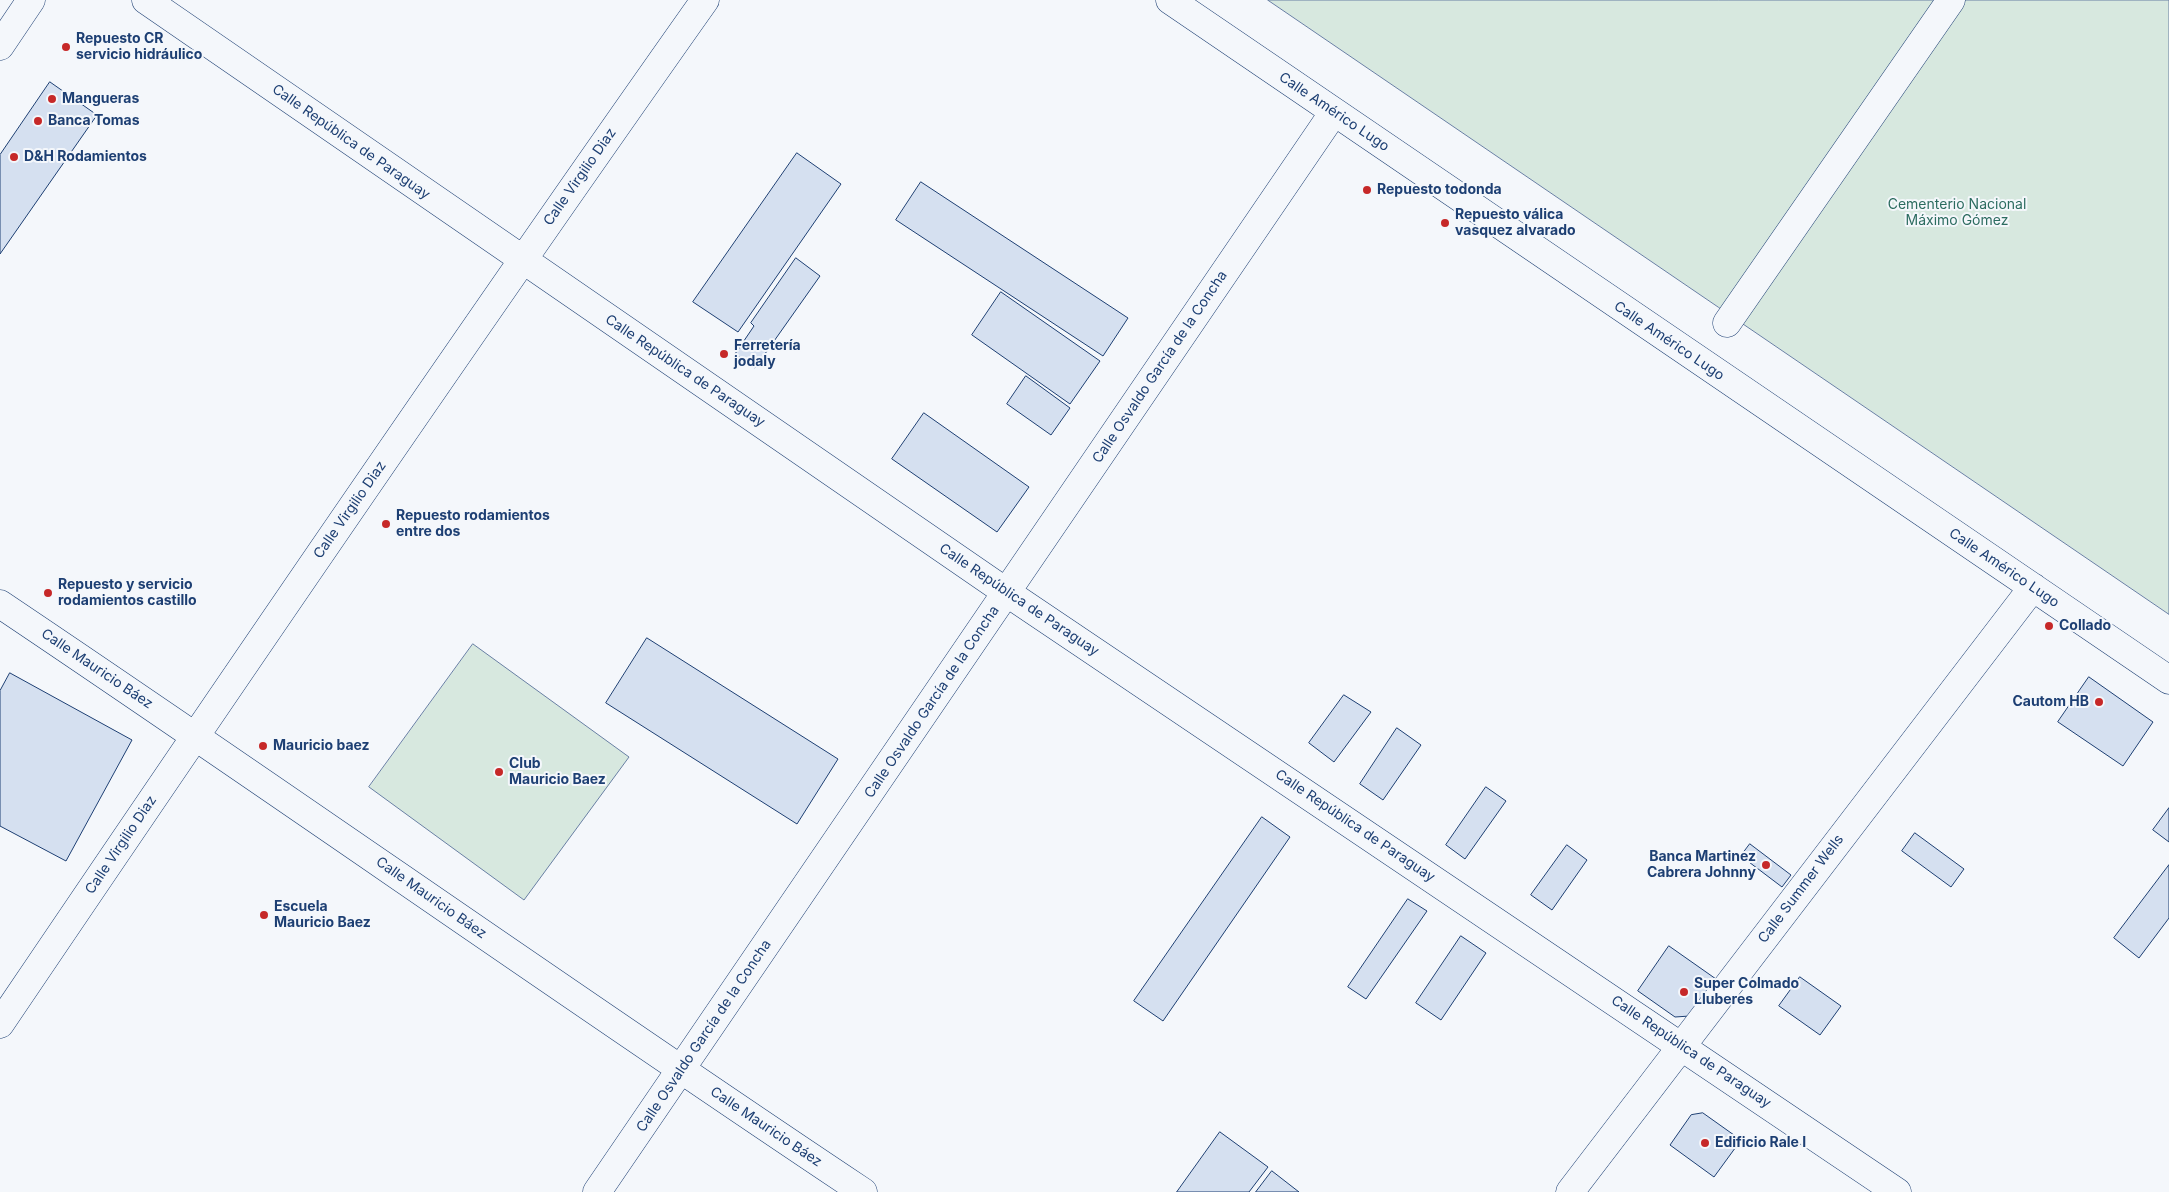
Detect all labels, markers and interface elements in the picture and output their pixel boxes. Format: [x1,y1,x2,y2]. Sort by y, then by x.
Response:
place label: Repuesto CR servicio hidráulico [76,31,202,64]
marker: Repuesto CR servicio hidráulico [60,41,72,53]
street label: Calle Américo Lugo [1276,69,1392,155]
street label: Calle República de Paraguay [269,81,433,203]
place label: Mangueras [62,91,139,107]
marker: Mangueras [46,93,58,105]
place label: Banca Tomas [48,113,140,129]
marker: Banca Tomas [32,115,44,127]
street label: Calle Virgilio Diaz [540,125,620,229]
place label: D&H Rodamientos [24,149,147,165]
marker: D&H Rodamientos [8,151,20,163]
place label: Repuesto todonda [1377,182,1502,198]
marker: Repuesto todonda [1361,184,1373,196]
park label: Cementerio Nacional Máximo Gómez [1888,197,2026,230]
place label: Repuesto válica vasquez alvarado [1455,207,1576,240]
marker: Repuesto válica vasquez alvarado [1439,217,1451,229]
street label: Calle Osvaldo García de la Concha [1089,268,1231,466]
street label: Calle Américo Lugo [1611,298,1727,384]
street label: Calle República de Paraguay [602,311,768,431]
place label: Ferretería jodaly [734,338,801,371]
marker: Ferretería jodaly [718,348,730,360]
street label: Calle Virgilio Diaz [310,458,390,562]
place label: Repuesto rodamientos entre dos [396,508,550,540]
marker: Repuesto rodamientos entre dos [380,518,392,530]
street label: Calle Américo Lugo [1946,525,2062,611]
street label: Calle República de Paraguay [936,540,1102,660]
place label: Repuesto y servicio rodamientos castillo [58,577,197,610]
marker: Repuesto y servicio rodamientos castillo [42,587,54,599]
street label: Calle Osvaldo García de la Concha [861,603,1003,801]
place label: Collado [2059,618,2111,634]
marker: Collado [2043,620,2055,632]
street label: Calle Mauricio Báez [38,625,156,713]
place label: Cautom HB [2012,694,2089,710]
marker: Cautom HB [2093,696,2105,708]
place label: Mauricio baez [273,738,370,754]
marker: Mauricio baez [257,740,269,752]
place label: Club Mauricio Baez [509,756,606,789]
marker: Club Mauricio Baez [493,766,505,778]
street label: Calle República de Paraguay [1272,766,1438,886]
street label: Calle Virgilio Diaz [82,793,160,897]
street label: Calle Summer Wells [1755,831,1847,947]
place label: Banca Martinez Cabrera Johnny [1647,849,1756,882]
street label: Calle Mauricio Báez [373,854,489,942]
marker: Banca Martinez Cabrera Johnny [1760,859,1772,871]
place label: Escuela Mauricio Baez [274,899,371,932]
marker: Escuela Mauricio Baez [258,909,270,921]
street label: Calle Osvaldo García de la Concha [633,937,775,1135]
place label: Super Colmado Lluberes [1694,976,1799,1009]
marker: Super Colmado Lluberes [1678,986,1690,998]
street label: Calle República de Paraguay [1608,992,1774,1112]
street label: Calle Mauricio Báez [707,1083,825,1171]
place label: Edificio Rale I [1715,1135,1806,1151]
marker: Edificio Rale I [1699,1137,1711,1149]

